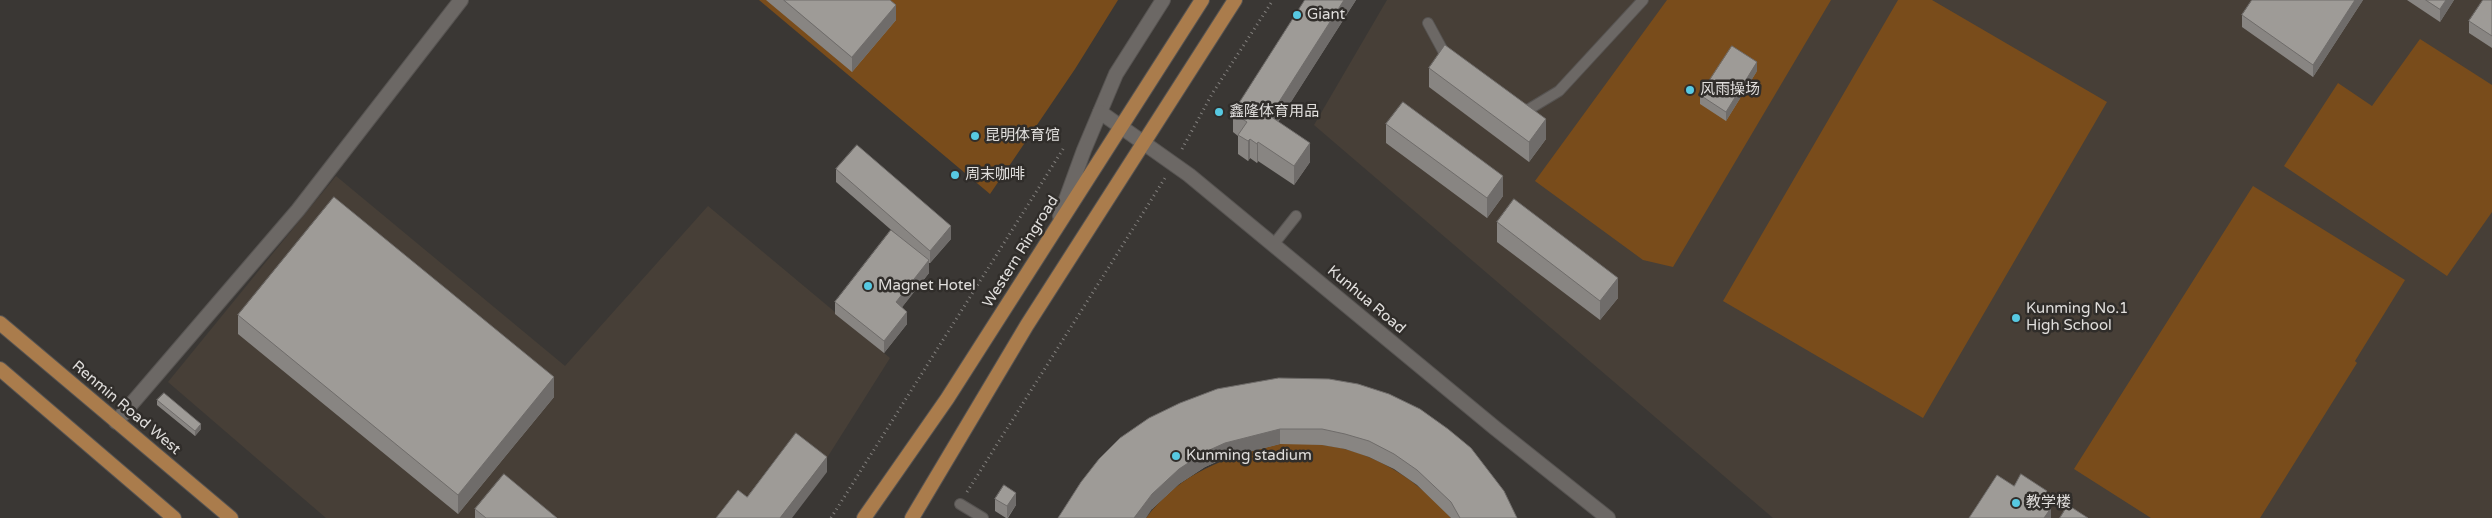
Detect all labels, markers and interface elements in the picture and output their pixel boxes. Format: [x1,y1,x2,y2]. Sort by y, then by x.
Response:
place label: Giant [1307,6,1345,24]
marker: Giant [1291,9,1303,21]
place label: 风雨操场 [1700,81,1760,99]
marker: 风雨操场 [1684,84,1696,96]
place label: 鑫隆体育用品 [1229,103,1319,121]
marker: 鑫隆体育用品 [1213,106,1225,118]
place label: 昆明体育馆 [985,127,1060,145]
marker: 昆明体育馆 [969,130,981,142]
place label: 周末咖啡 [965,166,1025,184]
marker: 周末咖啡 [949,169,961,181]
street label: Western Ringroad [979,193,1063,311]
street label: Kunhua Road [1323,262,1409,338]
place label: Magnet Hotel [878,277,976,295]
marker: Magnet Hotel [862,280,874,292]
place label: Kunming No.1 High School [2026,300,2128,335]
marker: Kunming No.1 High School [2010,312,2022,324]
street label: Renmin Road West [68,357,184,459]
place label: Kunming stadium [1186,447,1312,465]
marker: Kunming stadium [1170,450,1182,462]
place label: 教学楼 [2026,494,2071,512]
marker: 教学楼 [2010,497,2022,509]

